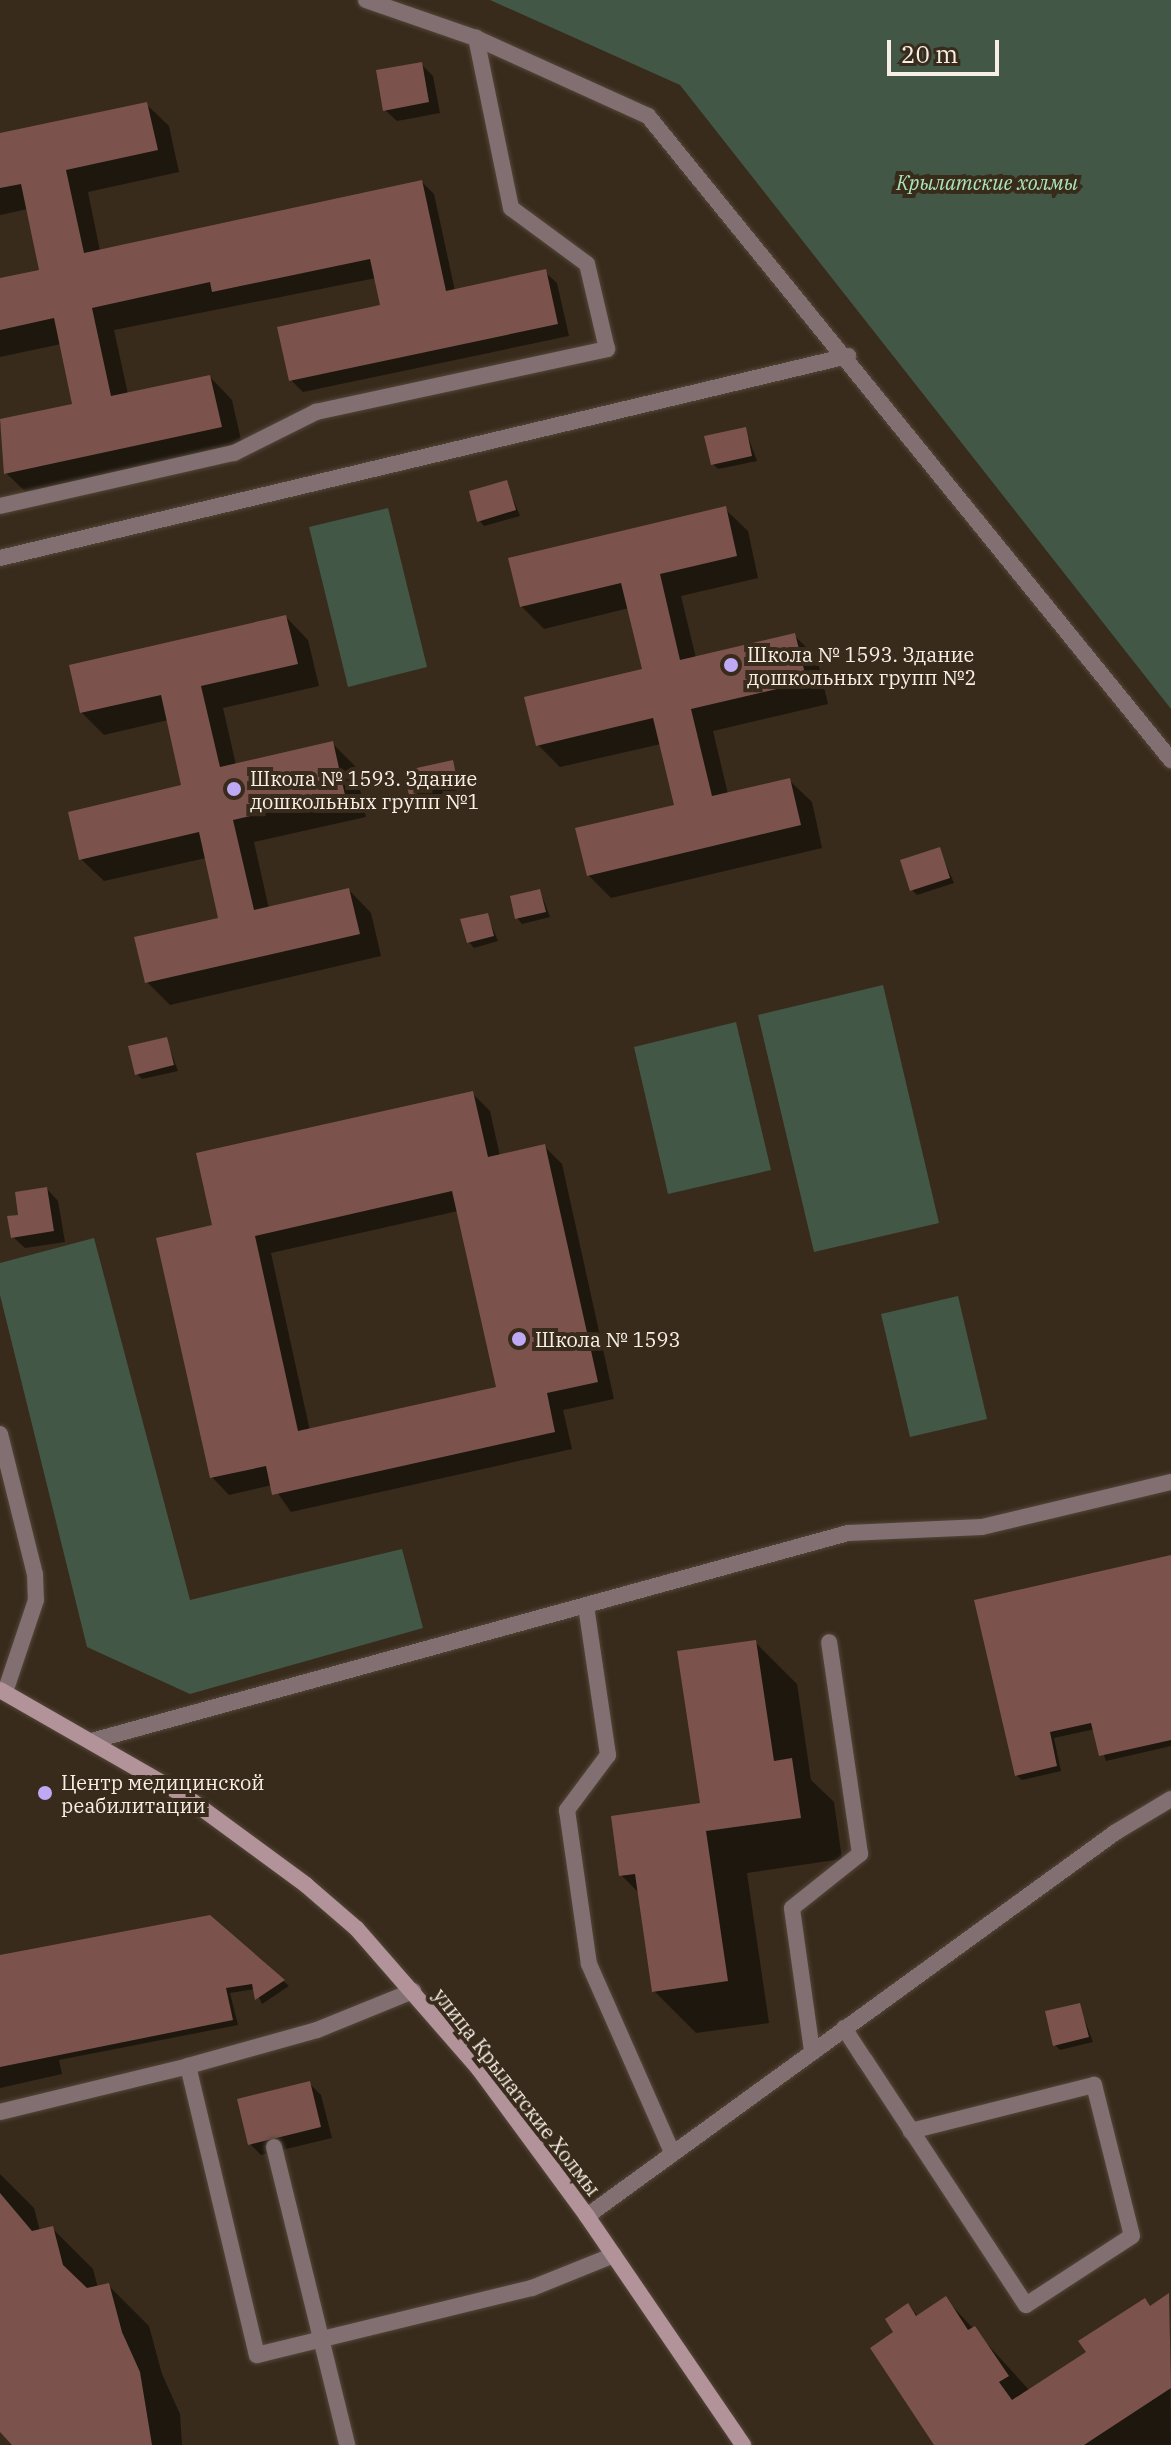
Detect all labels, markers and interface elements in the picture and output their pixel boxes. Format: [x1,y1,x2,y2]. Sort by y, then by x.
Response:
scale bar [891,24,1003,74]
text: 20 m [901,38,958,70]
park label: Крылатские холмы [896,170,1078,194]
place label: Школа № 1593. Здание дошкольных групп №2 [747,642,977,689]
marker: Школа № 1593. Здание дошкольных групп №2 [722,656,740,674]
place label: Школа № 1593. Здание дошкольных групп №1 [250,766,480,813]
marker: Школа № 1593. Здание дошкольных групп №1 [225,780,243,798]
place label: Школа № 1593 [535,1327,680,1351]
marker: Школа № 1593 [510,1330,528,1348]
place label: Центр медицинской реабилитации [61,1770,264,1817]
marker: Центр медицинской реабилитации [36,1784,54,1802]
street label: улица Крылатские Холмы [428,1983,606,2201]

